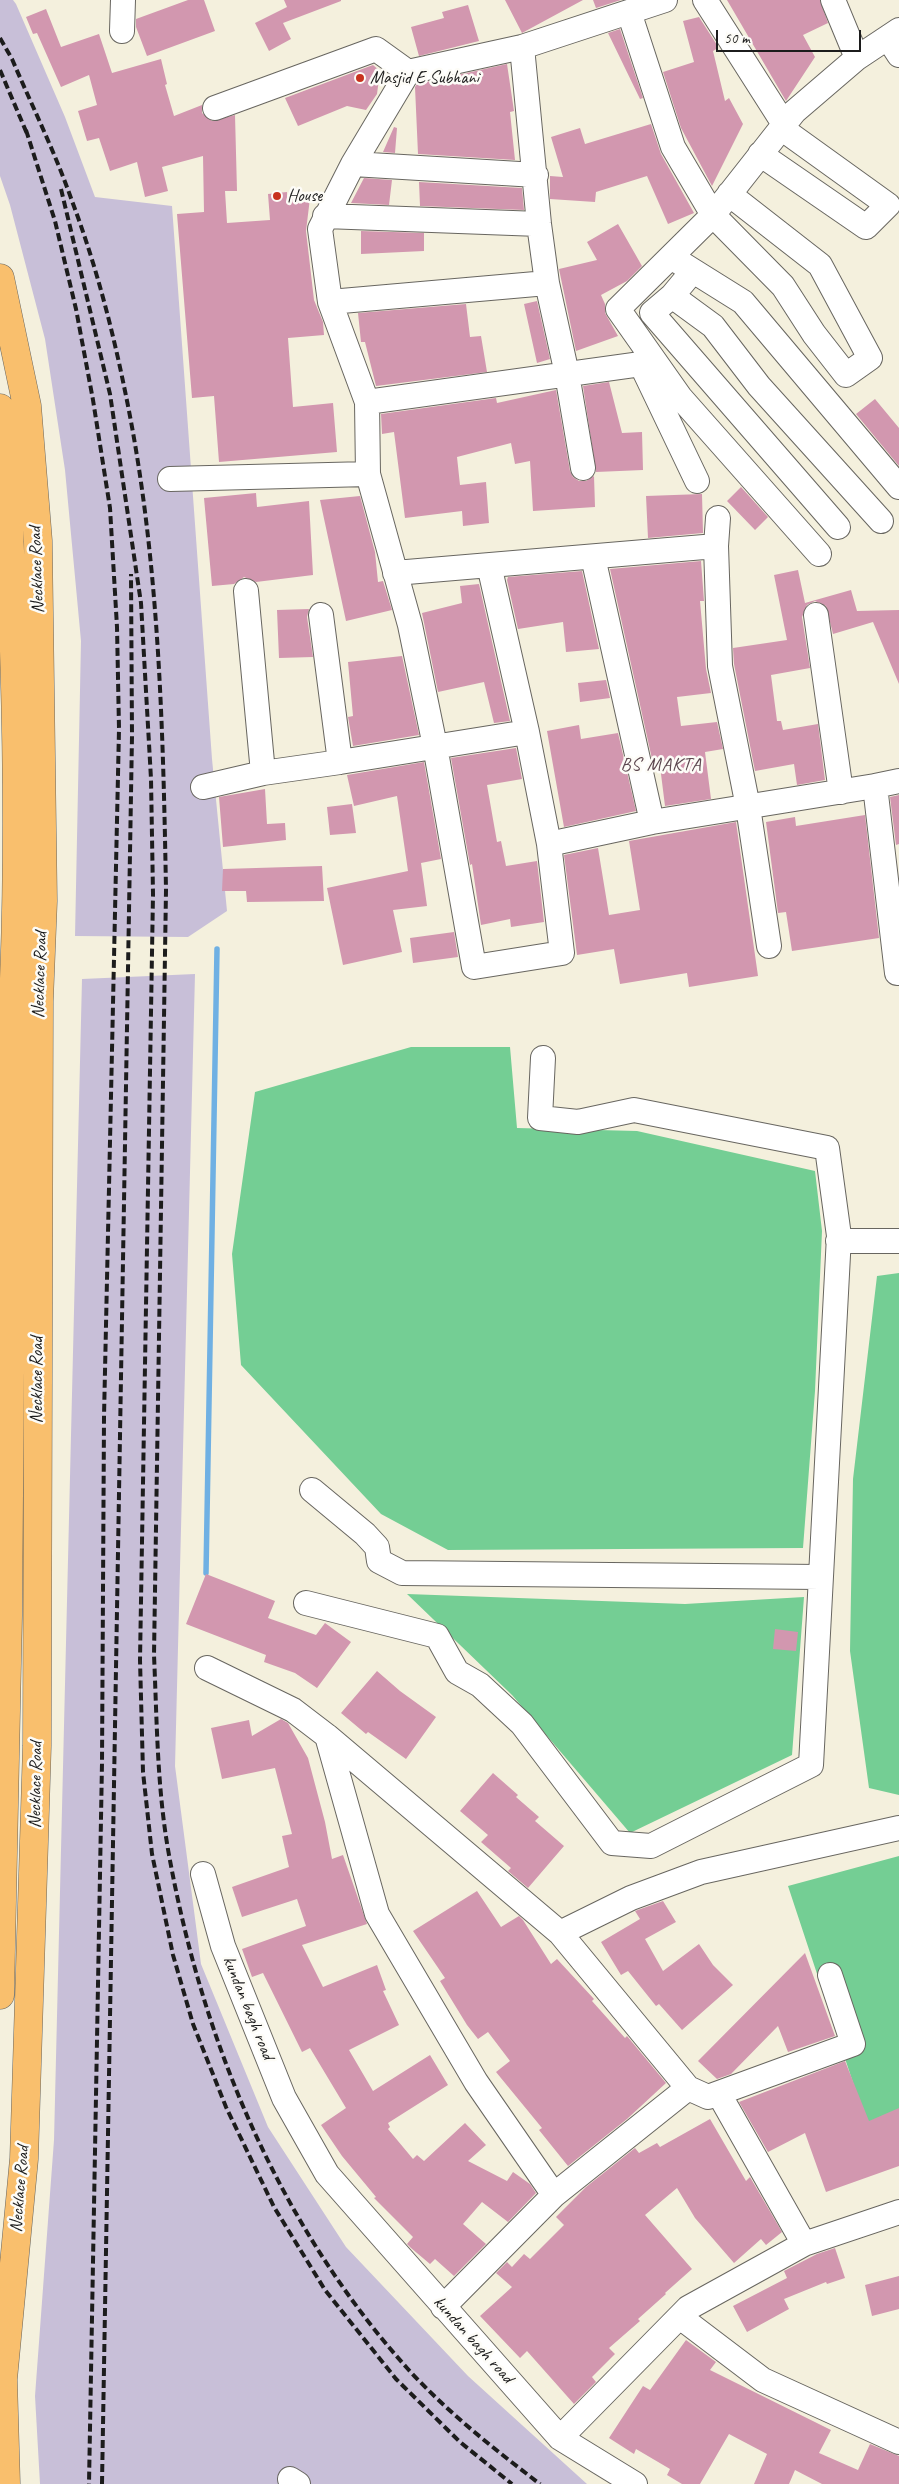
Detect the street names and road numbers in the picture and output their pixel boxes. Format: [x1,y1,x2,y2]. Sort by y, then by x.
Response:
street label: Necklace Road [25,526,49,614]
street label: Necklace Road [28,931,52,1019]
street label: Necklace Road [26,1337,48,1423]
street label: Necklace Road [24,1741,48,1829]
street label: kundan bagh road [217,1953,279,2063]
street label: Necklace Road [5,2145,35,2233]
street label: kundan bagh road [428,2292,518,2388]

